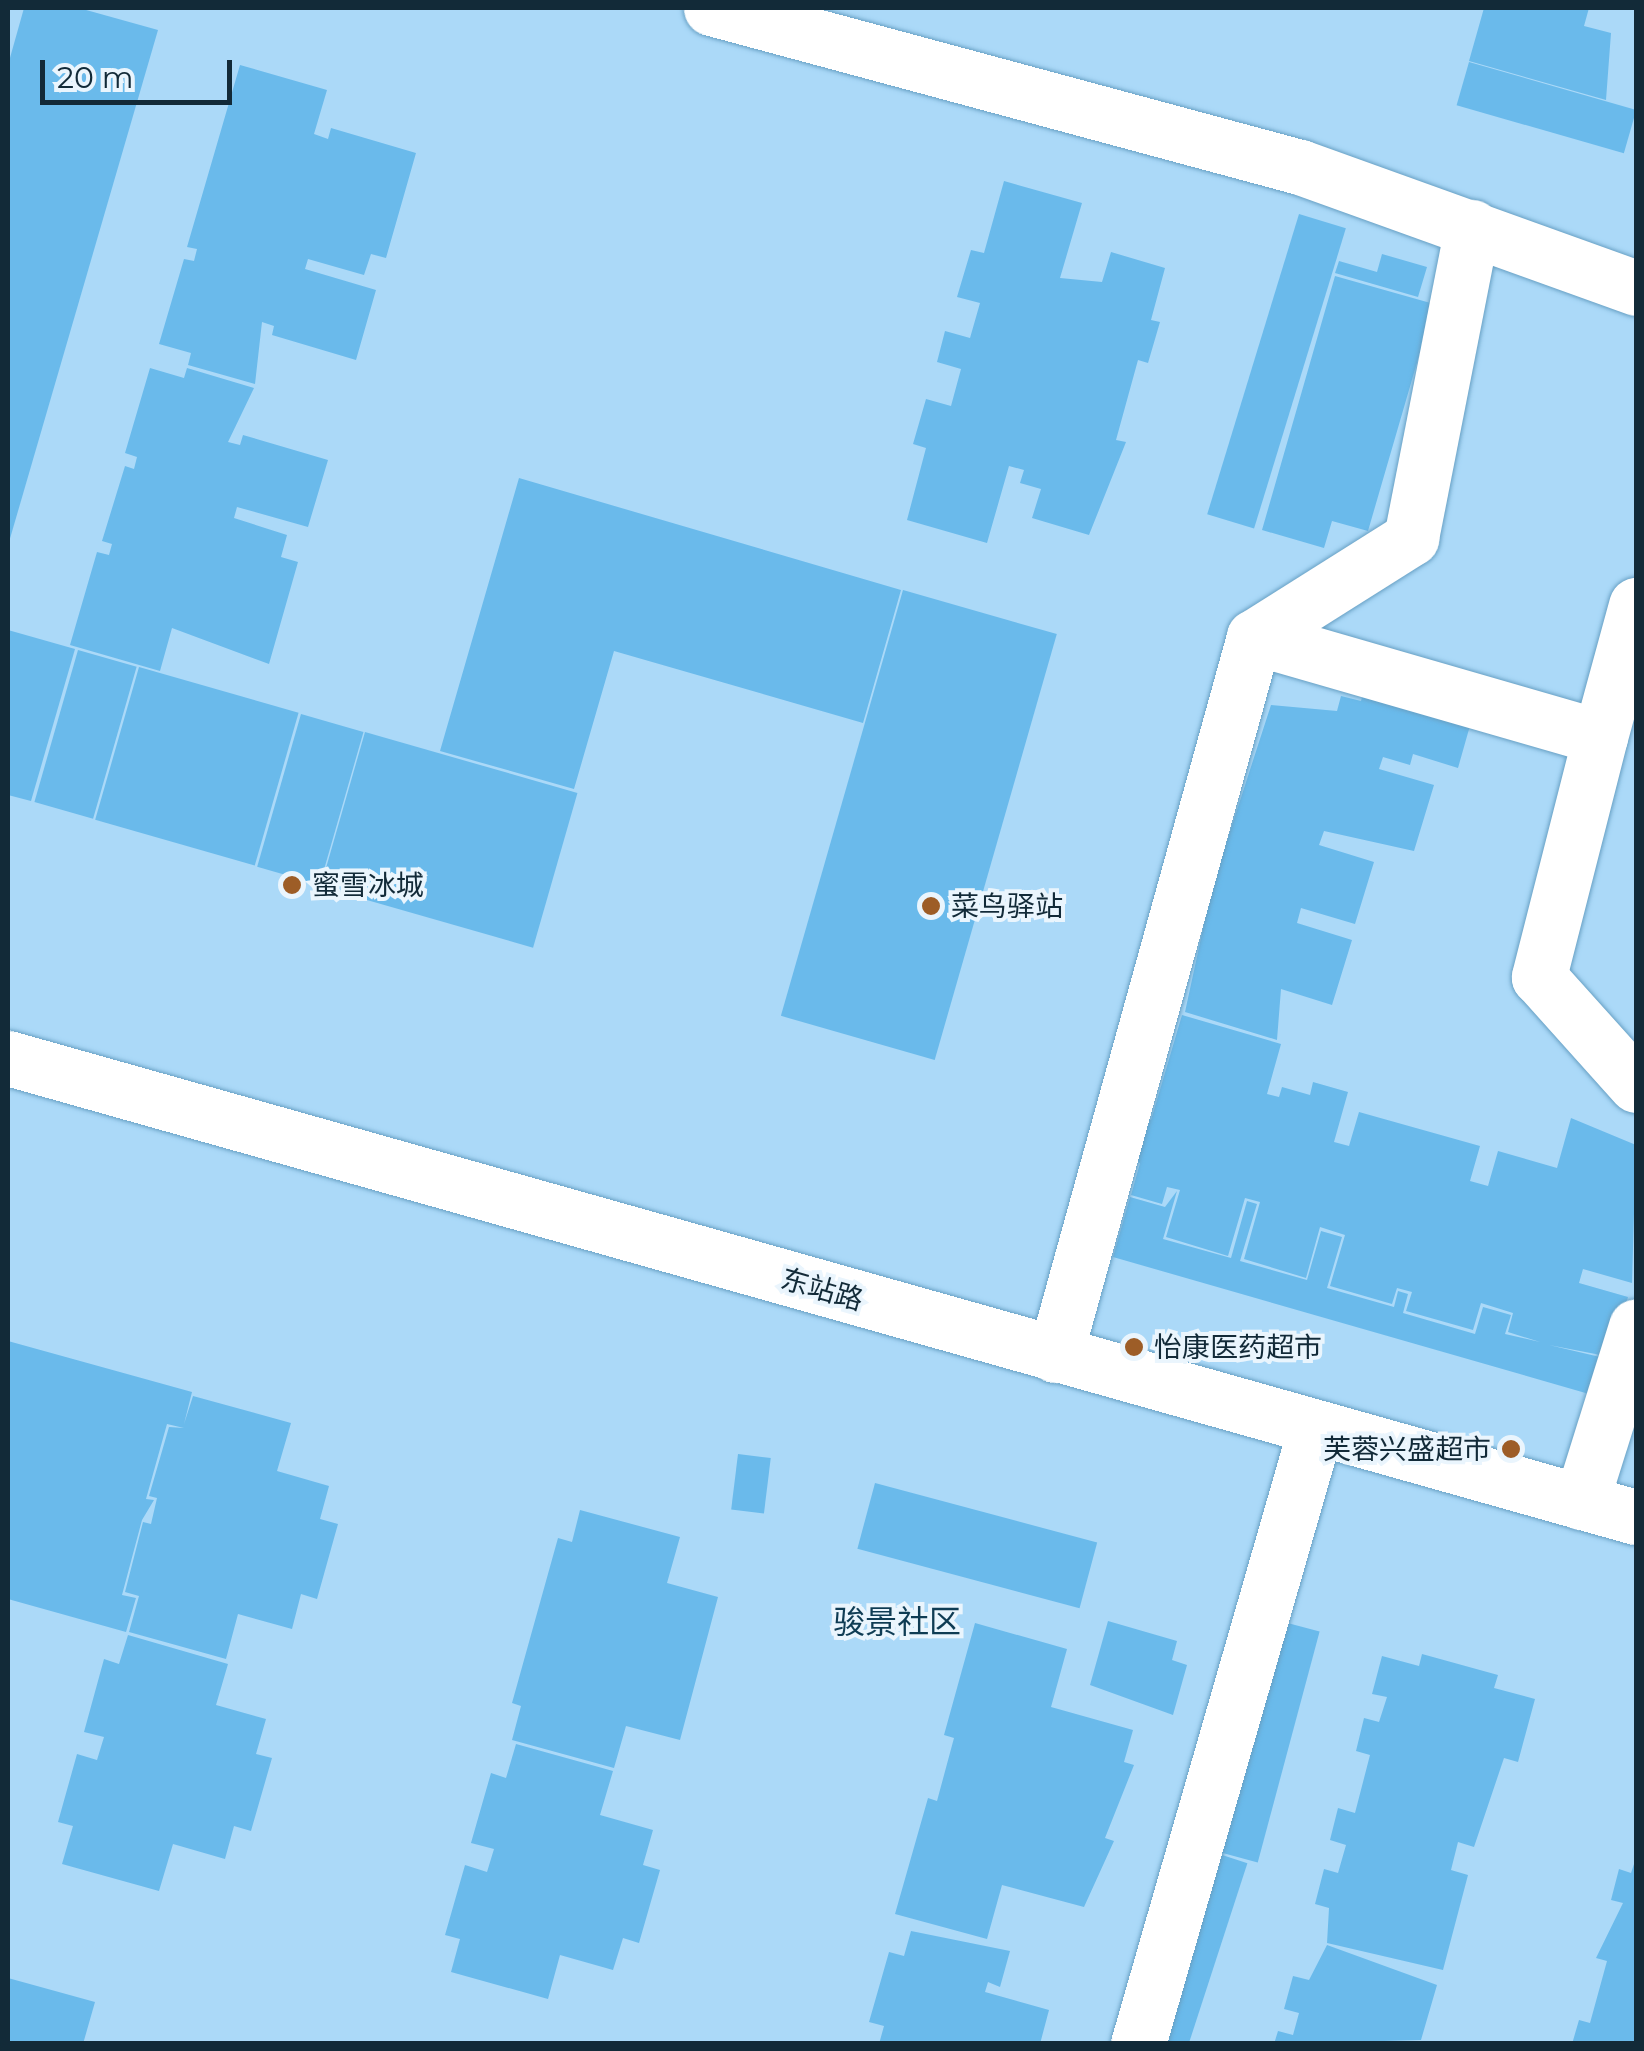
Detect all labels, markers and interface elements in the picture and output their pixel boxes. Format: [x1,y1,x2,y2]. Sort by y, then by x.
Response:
scale bar [45,40,238,102]
text: 20 m [57,59,134,96]
place label: 蜜雪冰城 [312,868,424,902]
marker: 蜜雪冰城 [281,874,303,896]
place label: 菜鸟驿站 [951,889,1063,923]
marker: 菜鸟驿站 [920,895,942,917]
street label: 东站路 [777,1261,867,1317]
place label: 怡康医药超市 [1154,1330,1322,1364]
marker: 怡康医药超市 [1123,1336,1145,1358]
place label: 芙蓉兴盛超市 [1323,1432,1491,1466]
marker: 芙蓉兴盛超市 [1500,1438,1522,1460]
district label: 骏景社区 [833,1603,961,1641]

